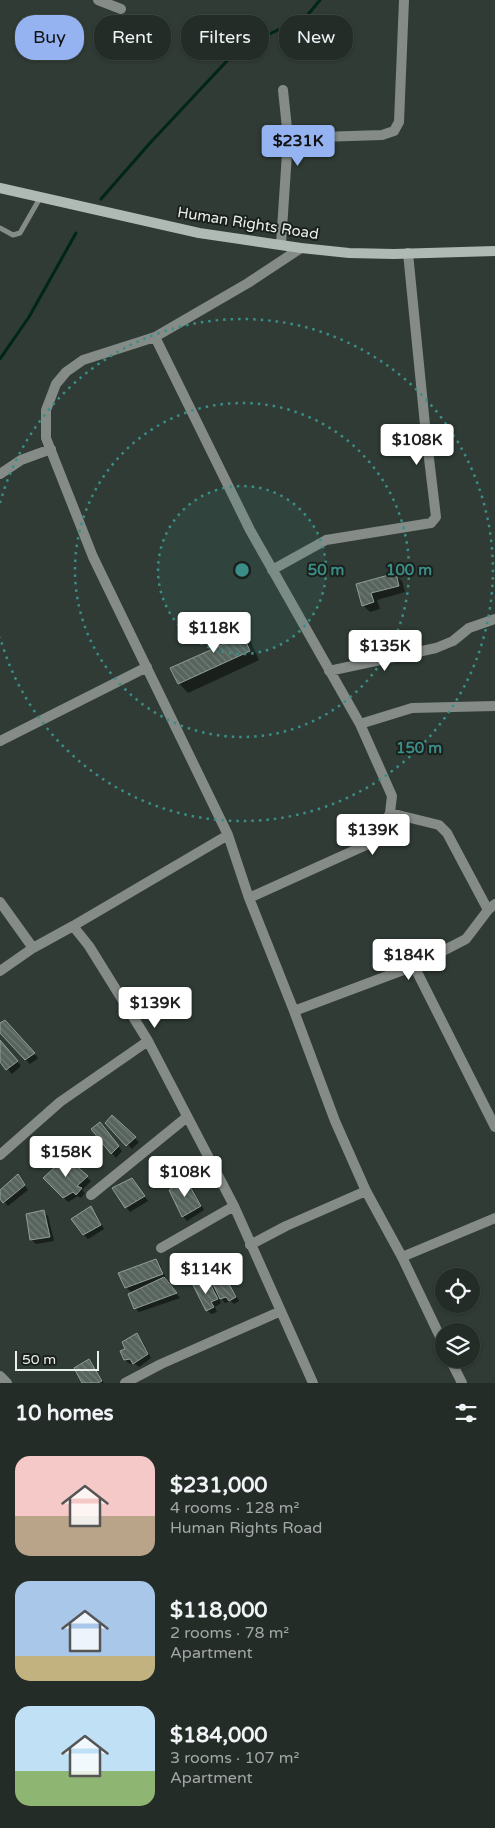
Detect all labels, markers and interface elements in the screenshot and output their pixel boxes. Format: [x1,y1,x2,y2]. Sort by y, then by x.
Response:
chip: Buy [15,15,84,60]
chip: Rent [94,15,171,60]
chip: Filters [181,15,269,60]
chip: New [279,15,353,60]
pin: $231K [263,124,333,167]
text: $231K [273,131,323,151]
street label: Human Rights Road [176,203,320,243]
pin: $108K [382,424,452,466]
text: $108K [392,430,442,450]
centre of rings [233,561,251,579]
text: 50 m [308,561,344,579]
text: 100 m [386,561,432,579]
pin: $118K [179,612,249,654]
text: $118K [189,618,239,638]
pin: $135K [350,630,420,672]
text: $135K [360,636,410,656]
text: 150 m [396,739,442,757]
pin: $139K [338,814,408,856]
text: $139K [348,820,398,840]
pin: $184K [374,938,444,981]
text: $184K [384,945,434,965]
pin: $139K [120,986,190,1029]
text: $139K [130,993,180,1013]
pin: $158K [31,1136,101,1178]
text: $158K [41,1142,91,1162]
pin: $108K [150,1156,220,1198]
text: $108K [160,1162,210,1182]
pin: $114K [171,1252,241,1295]
text: $114K [181,1259,231,1279]
map controls [435,1268,480,1368]
button: locate [435,1268,480,1313]
button: layers [435,1323,480,1368]
scale bar [15,1348,99,1371]
text: 50 m [22,1351,56,1368]
icon: filters [452,1399,480,1427]
text: 10 homes [15,1401,114,1426]
text: $231,000 [170,1473,268,1498]
icon: home [55,1476,115,1536]
text: 4 rooms · 128 m² [170,1498,299,1518]
text: Human Rights Road [170,1518,322,1538]
text: $118,000 [170,1598,268,1623]
icon: home [55,1601,115,1661]
text: 2 rooms · 78 m² [170,1623,289,1643]
text: Apartment [170,1643,253,1663]
text: $184,000 [170,1723,268,1748]
icon: home [55,1726,115,1786]
text: 3 rooms · 107 m² [170,1748,299,1768]
text: Apartment [170,1768,253,1788]

